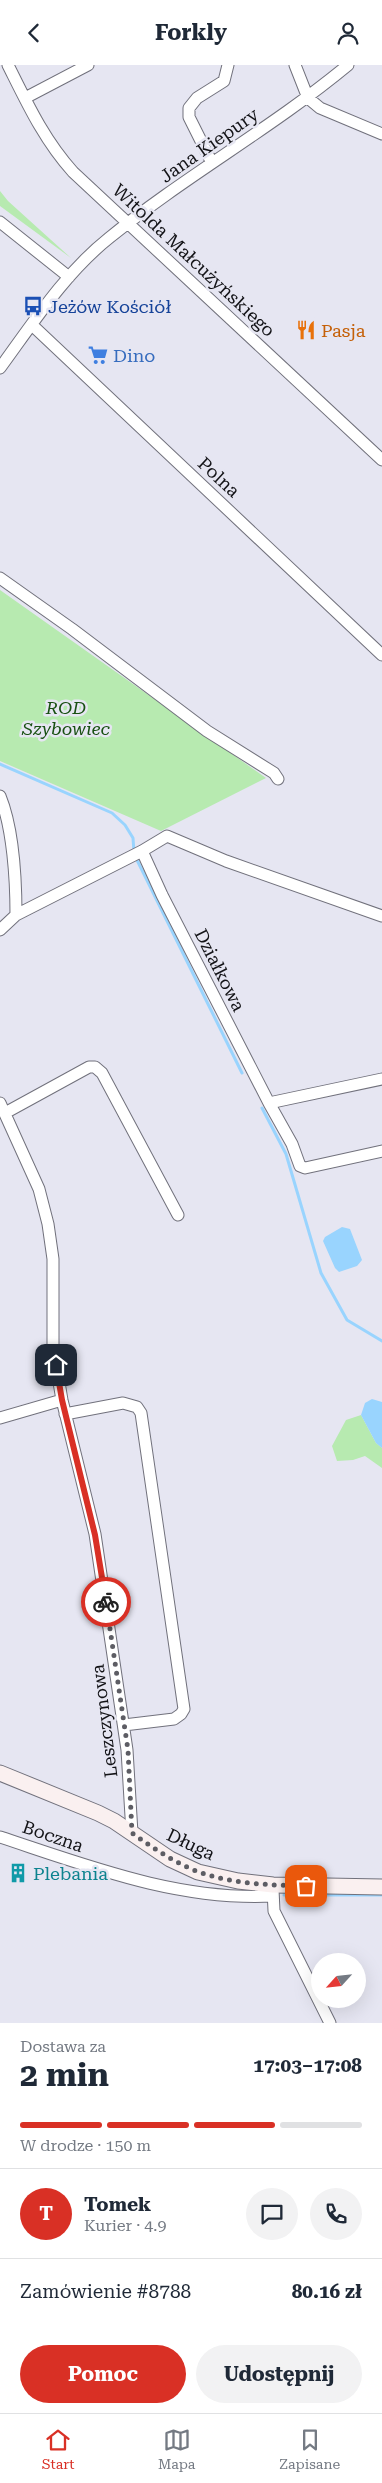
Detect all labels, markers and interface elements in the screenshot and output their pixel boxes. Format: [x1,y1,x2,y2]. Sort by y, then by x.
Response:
icon: back [20,19,48,47]
icon: person [334,19,362,47]
text: Forkly [155,20,227,45]
street label: Jana Kiepury [156,103,263,187]
street label: Witolda Małcużyńskiego [109,179,279,341]
bus stop icon: Jeżów Kościół [22,295,44,317]
place label: Jeżów Kościół [48,296,171,317]
restaurant icon: Pasja [295,319,317,341]
place label: Pasja [321,320,366,341]
supermarket icon: Dino [87,344,109,366]
place label: Dino [113,345,155,366]
street label: Polna [194,453,244,502]
park label: ROD Szybowiec [21,697,111,739]
street label: Działkowa [190,925,250,1015]
pin [35,1344,77,1386]
icon: home [42,1351,70,1379]
courier [81,1577,131,1627]
icon: bike [92,1588,120,1616]
street label: Leszczynowa [87,1663,121,1779]
street label: Boczna [20,1816,86,1856]
street label: Długa [164,1824,219,1864]
building icon: Plebania [7,1862,29,1884]
place label: Plebania [33,1863,108,1884]
pin [285,1865,327,1907]
icon: bag [292,1872,320,1900]
north arrow [311,1953,366,2007]
map controls [311,1953,366,2008]
text: Dostawa za [20,2037,106,2056]
text: 17:03–17:08 [253,2054,362,2077]
text: 2 min [20,2056,109,2094]
text: W drodze · 150 m [20,2136,151,2155]
button: chat [246,2188,298,2240]
button: phone [310,2188,362,2240]
text: Tomek [84,2193,151,2216]
text: T [39,2202,53,2225]
text: Kurier · 4.9 [84,2216,166,2235]
text: Zamówienie #8788 [20,2280,191,2303]
text: 80.16 zł [292,2280,362,2303]
button: Pomoc [20,2345,186,2403]
button: Udostępnij [196,2345,362,2403]
tab: Start [42,2426,74,2472]
tab: Mapa [158,2426,195,2472]
tab: Zapisane [279,2426,340,2472]

